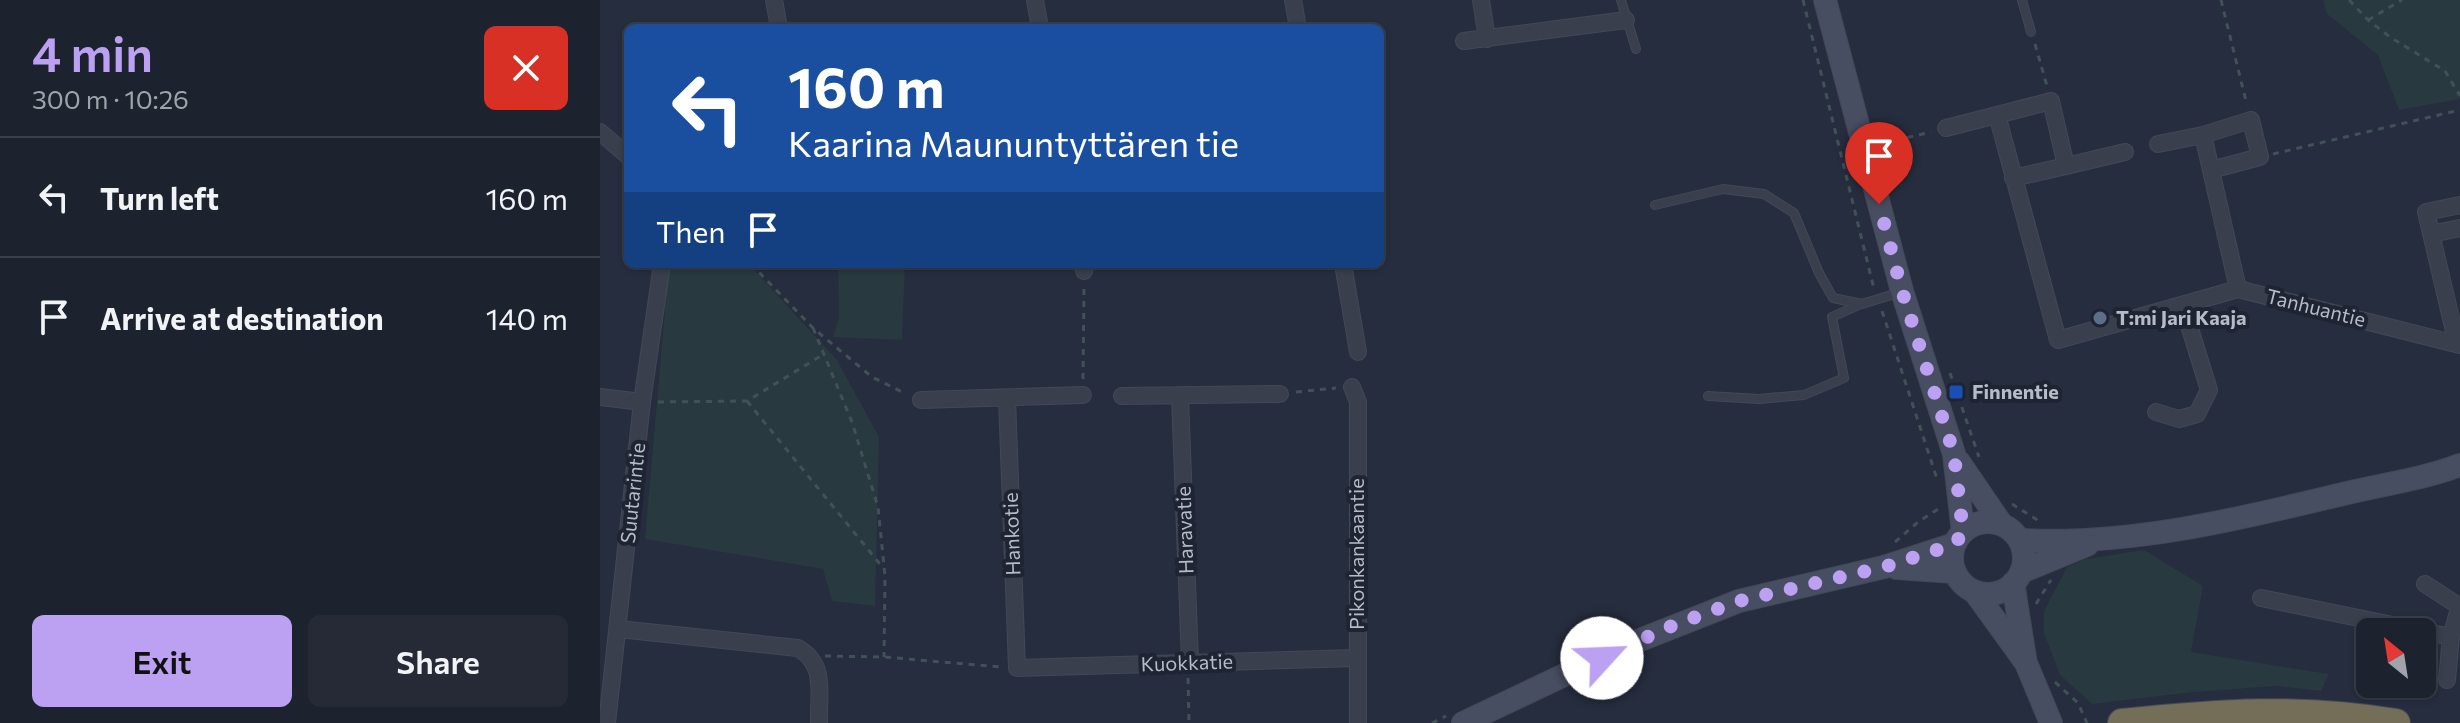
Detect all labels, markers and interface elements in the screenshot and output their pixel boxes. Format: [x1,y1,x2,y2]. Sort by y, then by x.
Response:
text: 4 min [32,23,153,82]
button: close [484,26,568,110]
text: 160 m [788,51,945,120]
icon: left [656,56,760,160]
text: 300 m · 10:26 [32,83,189,114]
text: Kaarina Maununtyttären tie [788,120,1239,164]
pin [1845,122,1913,204]
icon: arrive [1857,134,1901,178]
icon: left [32,175,76,219]
text: Turn left [100,179,219,216]
text: 160 m [485,179,568,216]
icon: arrive [741,208,785,252]
text: Then [656,212,725,249]
street label: Tanhuantie [2264,283,2368,331]
icon: arrive [32,295,76,339]
text: Arrive at destination [100,299,384,336]
text: 140 m [486,299,568,336]
place label: T:mi Jari Kaaja [2116,305,2246,329]
marker: T:mi Jari Kaaja [2091,309,2109,327]
place label: Finnentie [1972,379,2059,403]
marker: Finnentie [1947,383,1965,401]
street label: Suutarintie [615,441,649,544]
street label: Pikonkankaantie [1344,478,1368,630]
street label: Haravatie [1170,486,1198,574]
street label: Hankotie [998,492,1024,576]
button: Exit [32,615,292,707]
button: Share [308,615,568,707]
position arrow [1560,616,1644,700]
north arrow [2356,618,2436,698]
map controls [2356,618,2436,698]
street label: Kuokkatie [1140,648,1234,676]

